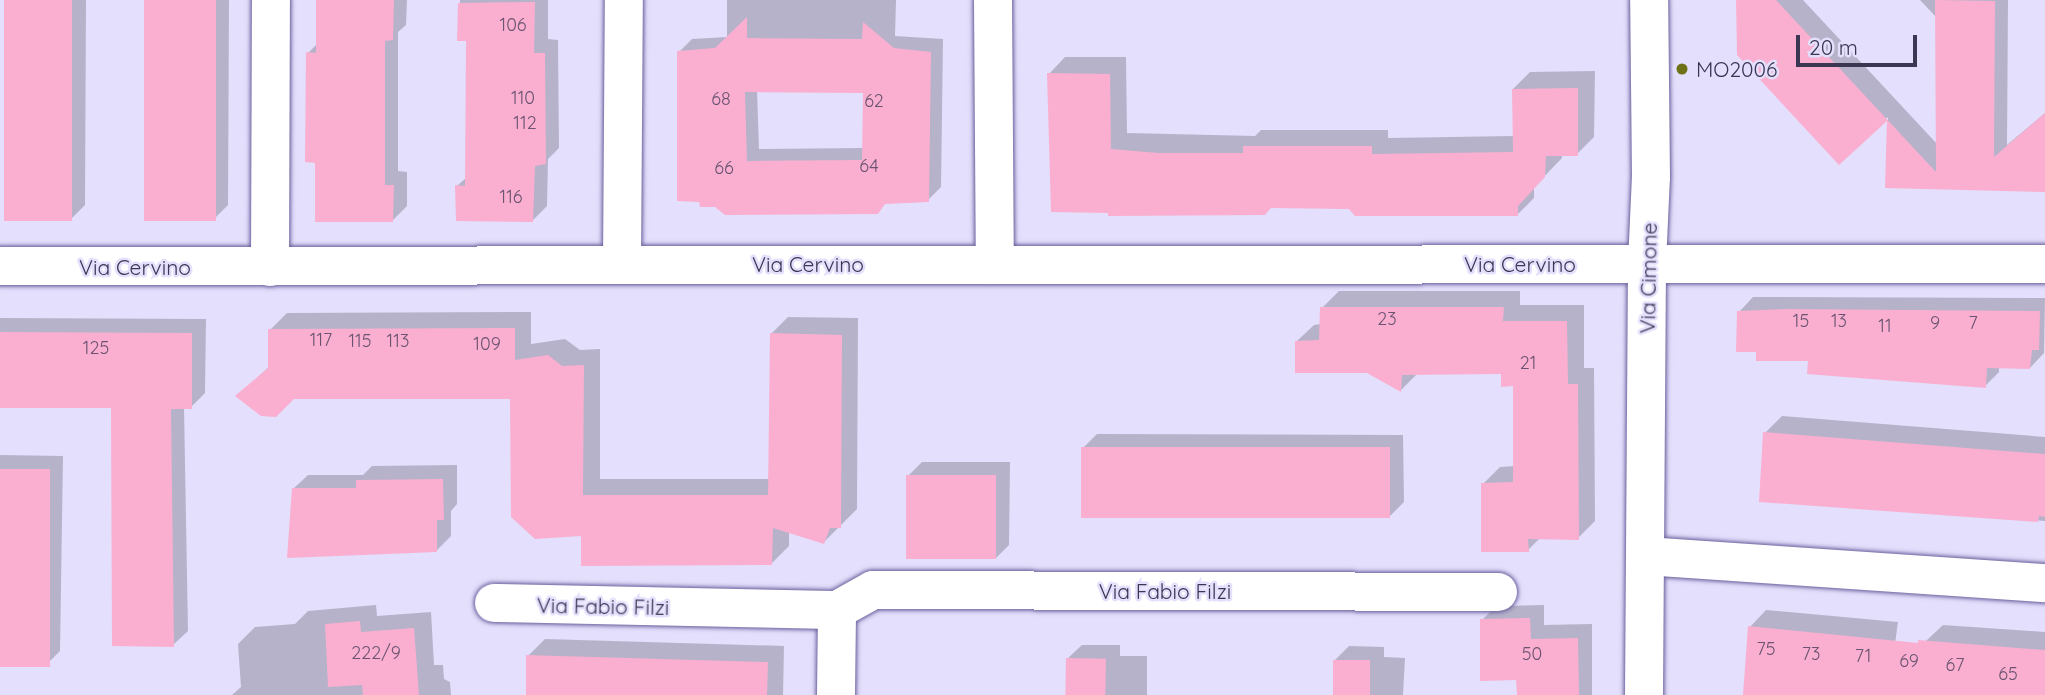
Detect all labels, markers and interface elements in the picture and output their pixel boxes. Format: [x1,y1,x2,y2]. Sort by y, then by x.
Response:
house number: 106 [499,14,527,36]
scale bar [1800,21,1921,65]
text: 20 m [1809,34,1858,60]
place label: MO2006 [1696,56,1777,82]
marker: MO2006 [1674,61,1690,77]
house number: 110 [511,87,535,109]
house number: 68 [711,88,731,110]
house number: 62 [864,90,884,112]
house number: 112 [513,112,537,134]
house number: 64 [859,155,879,177]
house number: 66 [714,157,734,179]
house number: 116 [499,186,523,208]
street label: Via Cimone [1634,222,1662,334]
street label: Via Cervino [752,251,864,277]
street label: Via Cervino [1464,251,1576,277]
street label: Via Cervino [79,254,191,280]
house number: 23 [1377,308,1397,330]
house number: 15 [1793,310,1809,332]
house number: 13 [1831,310,1847,332]
house number: 9 [1930,312,1940,334]
house number: 7 [1968,312,1978,334]
house number: 11 [1878,315,1892,337]
house number: 117 [310,329,332,351]
house number: 115 [348,330,372,352]
house number: 113 [387,330,409,352]
house number: 109 [473,333,501,355]
house number: 125 [83,337,109,359]
house number: 21 [1520,352,1536,374]
street label: Via Fabio Filzi [1099,578,1231,604]
street label: Via Fabio Filzi [537,592,669,620]
house number: 75 [1756,638,1776,660]
house number: 222/9 [351,642,401,664]
house number: 50 [1522,643,1542,665]
house number: 73 [1802,643,1820,665]
house number: 71 [1855,645,1871,667]
house number: 69 [1899,650,1919,672]
house number: 67 [1946,654,1964,676]
house number: 65 [1998,663,2018,685]

